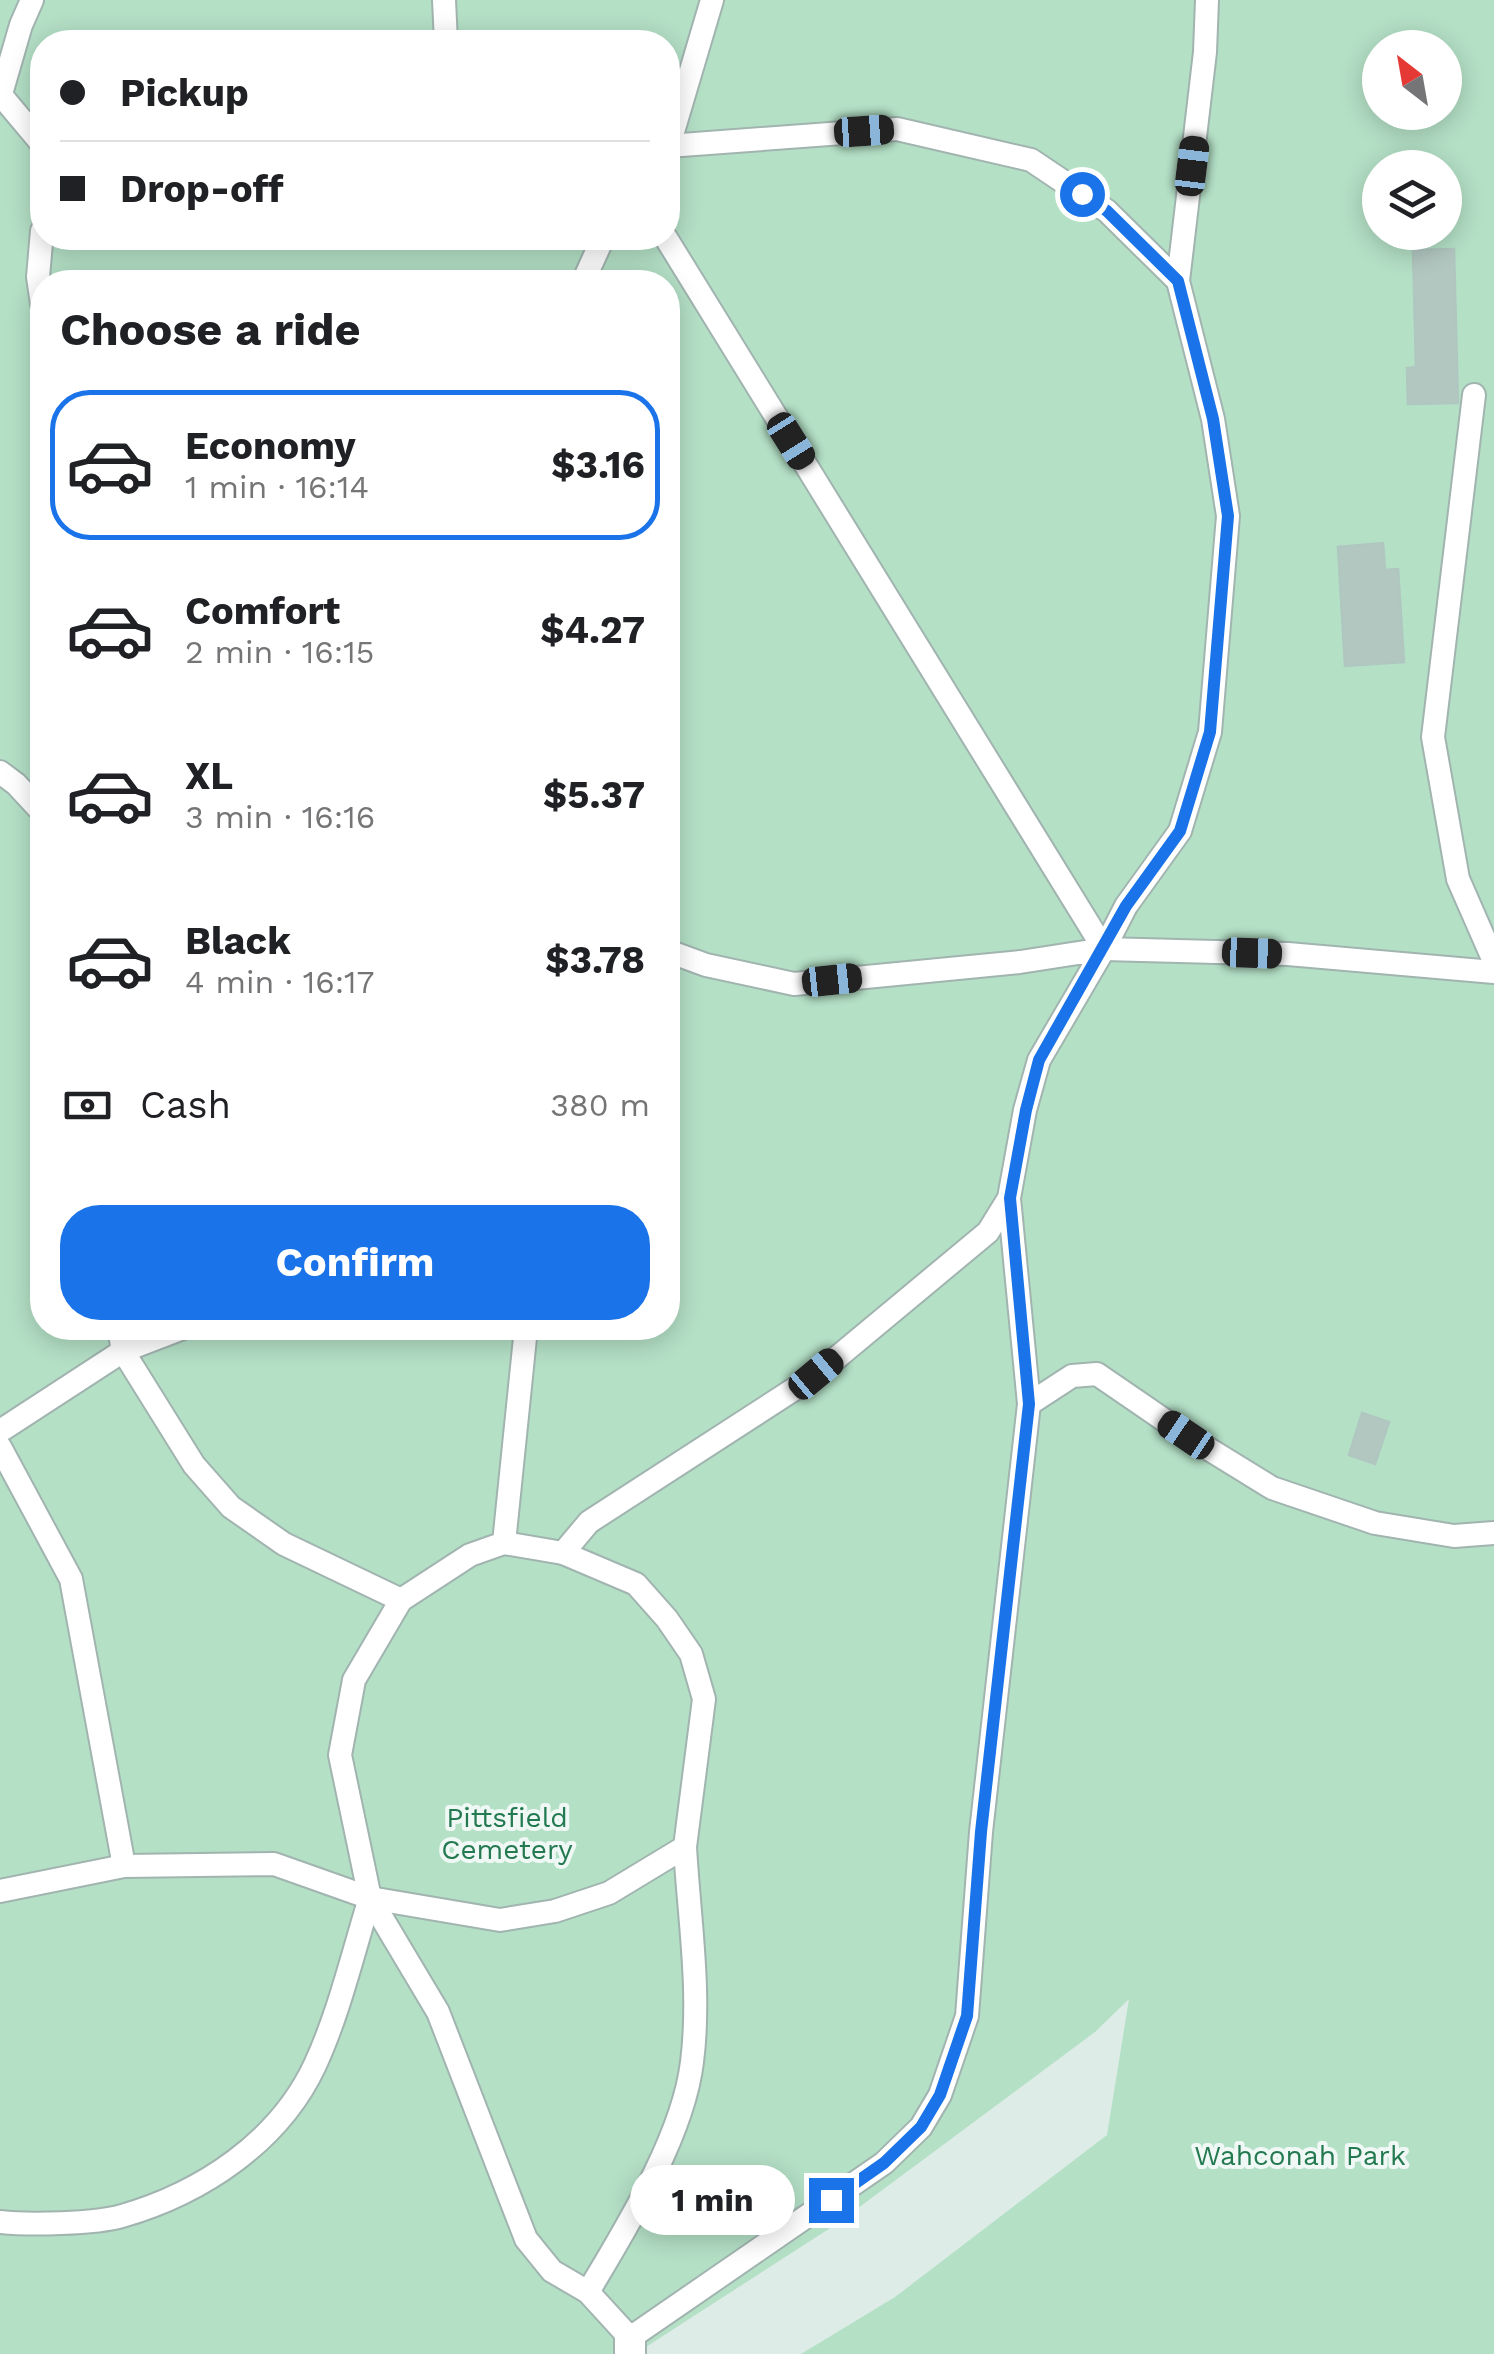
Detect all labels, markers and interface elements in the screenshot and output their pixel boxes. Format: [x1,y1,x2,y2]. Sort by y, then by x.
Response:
north arrow [1362,30,1462,130]
map controls [1362,30,1462,250]
text: Pickup [120,71,249,115]
car [833,114,895,148]
car [1173,134,1211,198]
button: layers [1362,150,1462,250]
text: Drop-off [120,167,284,211]
route start [1060,172,1105,217]
text: Choose a ride [60,303,360,356]
car [762,408,820,474]
icon: car [65,420,155,510]
text: Economy [185,424,356,468]
text: $3.16 [551,443,645,487]
text: 1 min · 16:14 [185,468,369,506]
icon: car [65,585,155,675]
text: Comfort [185,589,340,633]
text: $4.27 [540,608,645,652]
text: 2 min · 16:15 [185,633,374,671]
icon: car [65,750,155,840]
text: XL [185,754,233,798]
text: $5.37 [543,773,645,817]
text: 3 min · 16:16 [185,798,375,836]
icon: car [65,915,155,1005]
text: Black [185,919,291,963]
car [1221,937,1283,969]
text: $3.78 [545,938,645,982]
car [801,962,863,998]
text: 4 min · 16:17 [185,963,375,1001]
icon: cash [60,1078,115,1133]
text: Cash [140,1083,231,1127]
text: 380 m [550,1086,650,1124]
button: Confirm [60,1205,650,1320]
car [783,1343,849,1405]
car [1153,1406,1219,1464]
park label: Pittsfield Cemetery [441,1801,573,1866]
park label: Wahconah Park [1194,2139,1406,2172]
callout: 1 min [631,2165,796,2235]
route end [809,2178,854,2223]
text: 1 min [671,2181,754,2219]

